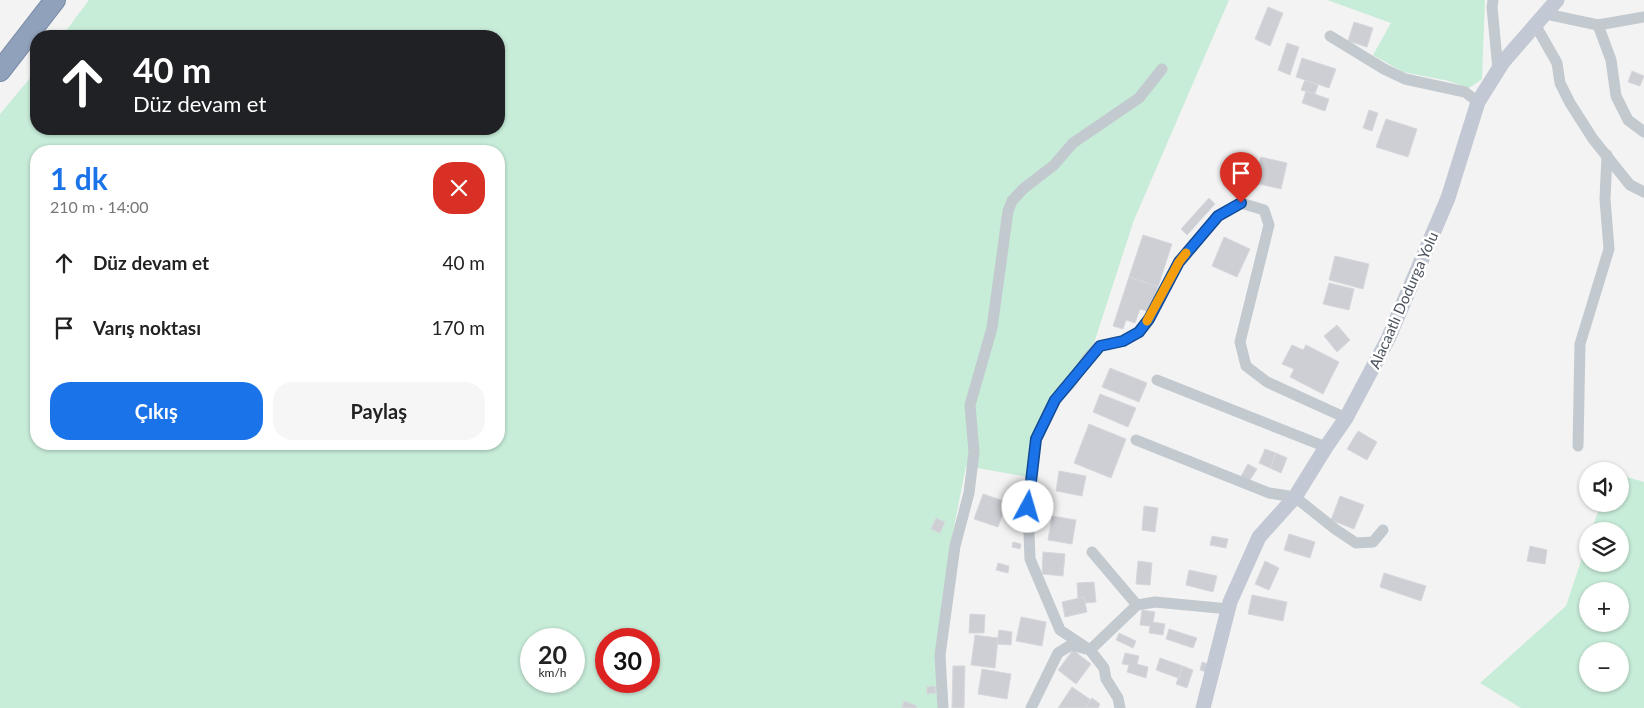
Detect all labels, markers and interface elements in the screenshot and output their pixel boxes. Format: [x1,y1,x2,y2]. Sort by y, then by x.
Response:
text: 40 m [133,48,211,90]
icon: ahead [50,50,115,115]
text: Düz devam et [133,90,266,117]
pin [1220,152,1262,203]
icon: arrive [1227,159,1255,187]
text: 1 dk [50,160,108,196]
button: close [433,162,485,214]
text: 210 m · 14:00 [50,197,149,216]
street label: Alacaatlı Dodurga Yolu [1365,229,1441,371]
icon: ahead [50,249,78,277]
text: Düz devam et [93,251,209,274]
text: 40 m [442,251,485,274]
icon: arrive [50,314,78,342]
text: Varış noktası [93,316,201,339]
text: 170 m [431,316,485,339]
button: Çıkış [50,382,263,440]
button: Paylaş [273,382,485,440]
map controls [1579,462,1629,692]
button: sound [1579,462,1629,512]
position arrow [1001,480,1053,532]
button: layers [1579,522,1629,572]
button: + [1579,582,1629,632]
speed limit sign: 30 [595,628,660,693]
text: 20 [538,639,567,669]
button: − [1579,642,1629,692]
text: km/h [538,665,567,680]

